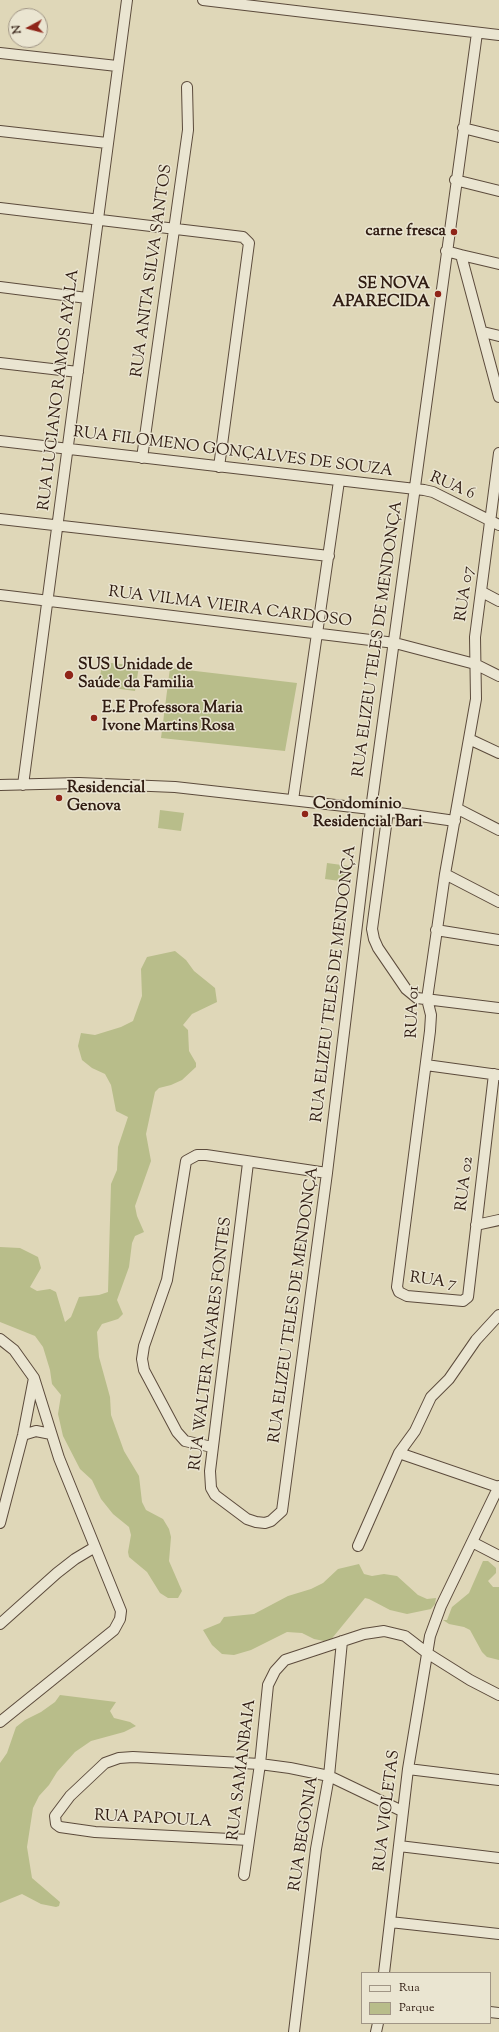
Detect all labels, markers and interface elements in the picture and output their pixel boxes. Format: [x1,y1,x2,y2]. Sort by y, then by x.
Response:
north arrow [8,8,48,48]
text: N [9,24,26,35]
street label: RUA ANITA SILVA SANTOS [129,163,177,379]
place label: carne fresca [366,222,446,242]
marker: carne fresca [449,227,459,237]
street label: RUA LUCIANO RAMOS AYALA [36,268,84,512]
place label: SE NOVA APARECIDA [332,275,430,313]
marker: SE NOVA APARECIDA [433,289,443,299]
street label: RUA FILOMENO GONÇALVES DE SOUZA [72,424,394,482]
street label: RUA 6 [427,469,477,505]
street label: RUA ELIZEU TELES DE MENDONÇA [350,500,408,778]
street label: RUA 07 [453,565,479,623]
street label: RUA VILMA VIEIRA CARDOSO [107,584,353,632]
place label: SUS Unidade de Saúde da Familia [78,656,194,694]
marker: SUS Unidade de Saúde da Familia [63,669,75,681]
place label: E.E Professora Maria Ivone Martins Rosa [102,699,243,737]
marker: E.E Professora Maria Ivone Martins Rosa [89,713,99,723]
place label: Residencial Genova [67,779,145,817]
marker: Residencial Genova [54,793,64,803]
place label: Condomínio Residencial Bari [313,795,423,833]
marker: Condomínio Residencial Bari [300,809,310,819]
street label: RUA ELIZEU TELES DE MENDONÇA [308,844,362,1124]
street label: RUA 01 [403,985,425,1039]
street label: RUA 02 [453,1156,479,1212]
street label: RUA ELIZEU TELES DE MENDONÇA [266,1166,324,1444]
street label: RUA WALTER TAVARES FONTES [187,1216,237,1472]
street label: RUA 7 [408,1269,458,1295]
street label: RUA SAMANBAIA [225,1698,261,1842]
street label: RUA VIOLETAS [371,1749,405,1873]
street label: RUA BEGONIA [286,1775,324,1893]
street label: RUA PAPOULA [94,1807,212,1833]
legend [361,1972,491,2024]
text: Rua [399,1979,420,1997]
text: Parque [399,1999,435,2017]

